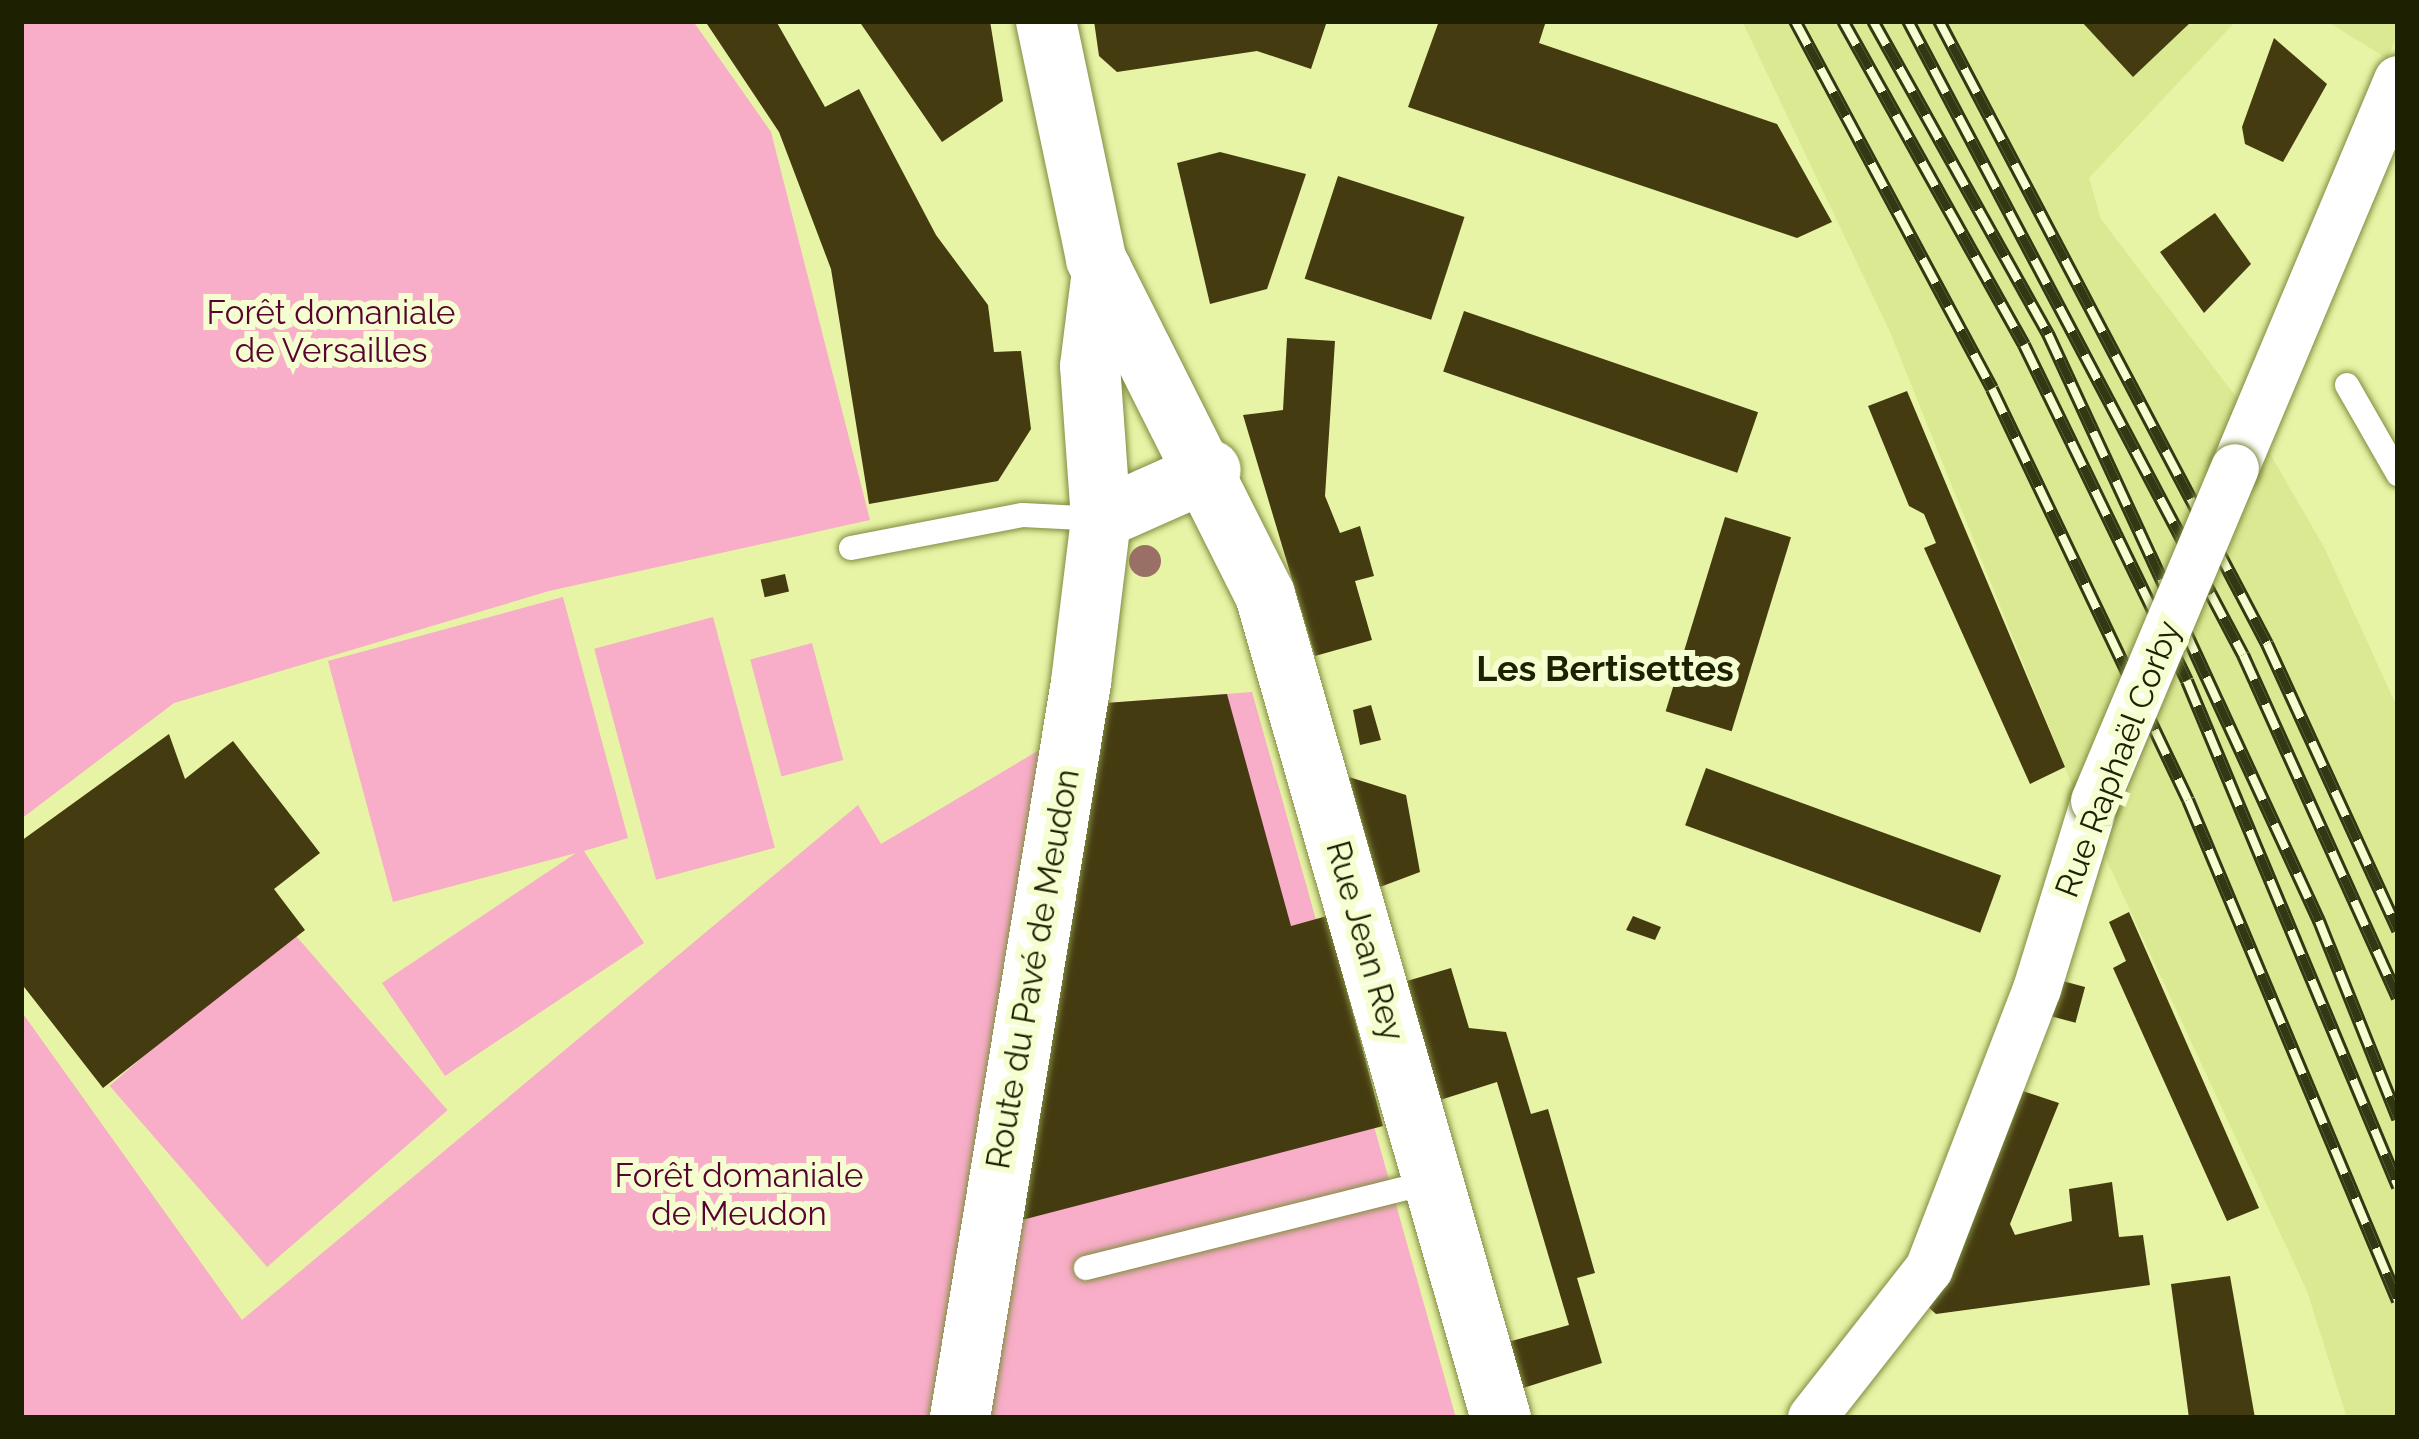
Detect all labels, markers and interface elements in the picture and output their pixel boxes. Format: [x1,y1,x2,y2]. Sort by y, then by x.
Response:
park label: Forêt domaniale de Versailles [207,293,455,371]
street label: Rue Raphaël Corby [2047,615,2189,903]
district label: Les Bertisettes [1476,647,1734,691]
street label: Route du Pavé de Meudon [978,766,1088,1172]
street label: Rue Jean Rey [1317,836,1413,1046]
park label: Forêt domaniale de Meudon [615,1156,863,1234]

